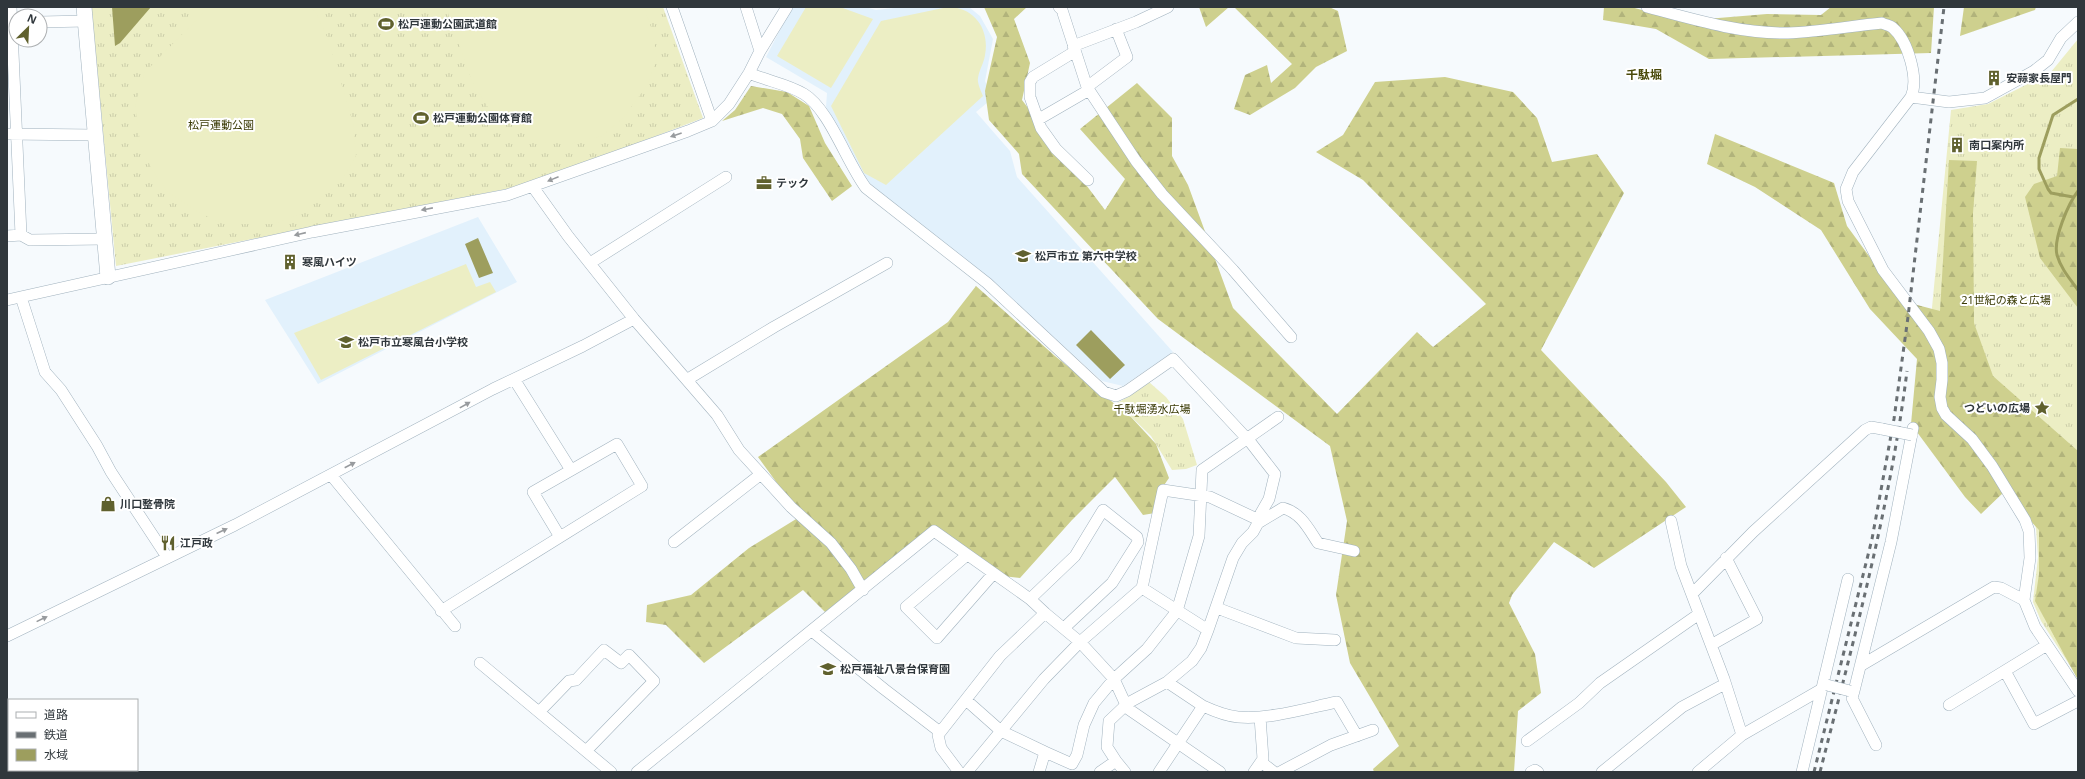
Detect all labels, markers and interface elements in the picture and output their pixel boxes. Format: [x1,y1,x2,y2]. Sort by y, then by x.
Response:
north arrow [8,8,48,48]
text: N [25,10,39,27]
sports icon: 松戸運動公園武道館 [377,15,395,33]
place label: 松戸運動公園武道館 [398,16,497,31]
district label: 千駄堀 [1626,66,1662,83]
building icon: 安蒜家長屋門 [1985,69,2003,87]
place label: 安蒜家長屋門 [2006,70,2072,85]
sports icon: 松戸運動公園体育館 [412,109,430,127]
place label: 松戸運動公園体育館 [433,110,532,125]
park label: 松戸運動公園 [188,117,254,132]
one-way arrow [669,132,681,138]
building icon: 南口案内所 [1948,136,1966,154]
place label: 南口案内所 [1969,137,2024,152]
office icon: テック [755,174,773,192]
place label: テック [776,175,809,190]
one-way arrow [547,177,559,183]
one-way arrow [421,206,434,212]
one-way arrow [294,232,306,238]
school or university icon: 松戸市立 第六中学校 [1014,247,1032,265]
place label: 松戸市立 第六中学校 [1035,248,1137,263]
building icon: 寒風ハイツ [281,253,299,271]
place label: 寒風ハイツ [302,254,357,269]
park label: 21世紀の森と広場 [1961,292,2051,307]
school or university icon: 松戸市立寒風台小学校 [337,333,355,351]
place label: 松戸市立寒風台小学校 [358,334,468,349]
place icon: つどいの広場 [2033,399,2051,417]
place label: つどいの広場 [1964,400,2030,415]
one-way arrow [459,401,471,408]
park label: 千駄堀湧水広場 [1114,401,1191,416]
one-way arrow [344,462,356,469]
shop icon: 川口整骨院 [99,495,117,513]
place label: 川口整骨院 [120,496,175,511]
one-way arrow [216,528,227,534]
restaurant icon: 江戸政 [159,534,177,552]
place label: 江戸政 [180,535,213,550]
one-way arrow [37,616,48,622]
school or university icon: 松戸福祉八景台保育園 [819,660,837,678]
place label: 松戸福祉八景台保育園 [840,661,950,676]
legend [8,699,138,771]
text: 道路 [44,706,68,723]
text: 鉄道 [44,726,68,743]
text: 水域 [44,746,68,763]

